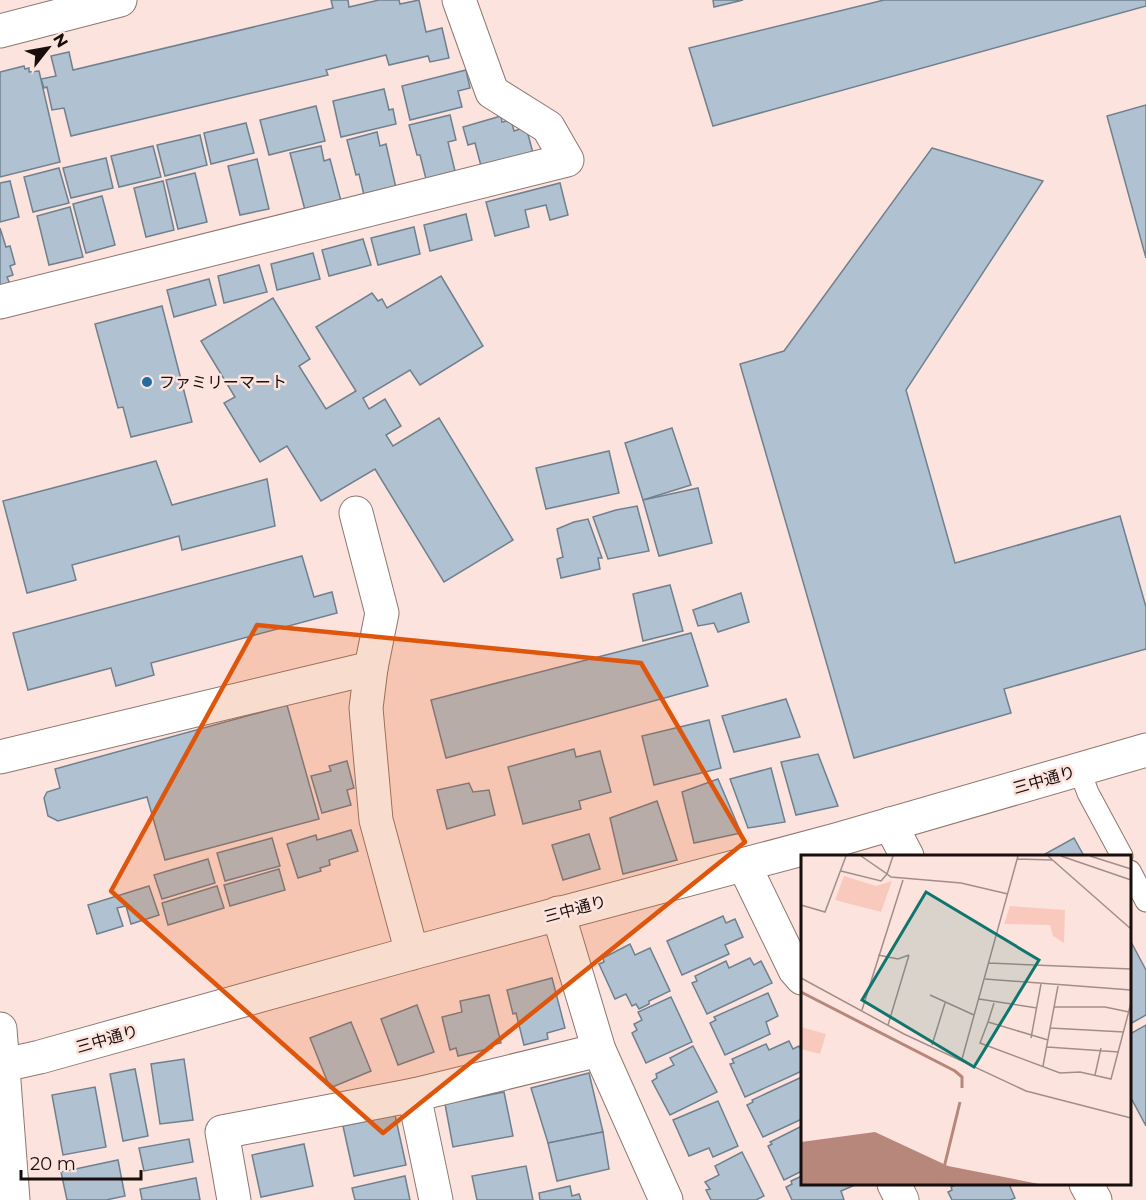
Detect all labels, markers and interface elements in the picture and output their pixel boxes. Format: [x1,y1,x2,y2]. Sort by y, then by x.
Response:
north arrow [18,18,78,78]
text: N [49,30,72,51]
place label: ファミリーマート [159,373,287,392]
marker: ファミリーマート [140,375,154,389]
street label: 三中通り [1011,762,1077,798]
inset map [801,855,1131,1185]
street label: 三中通り [542,892,608,926]
street label: 三中通り [74,1021,140,1057]
scale bar [21,1143,141,1181]
text: 20 m [30,1153,76,1175]

